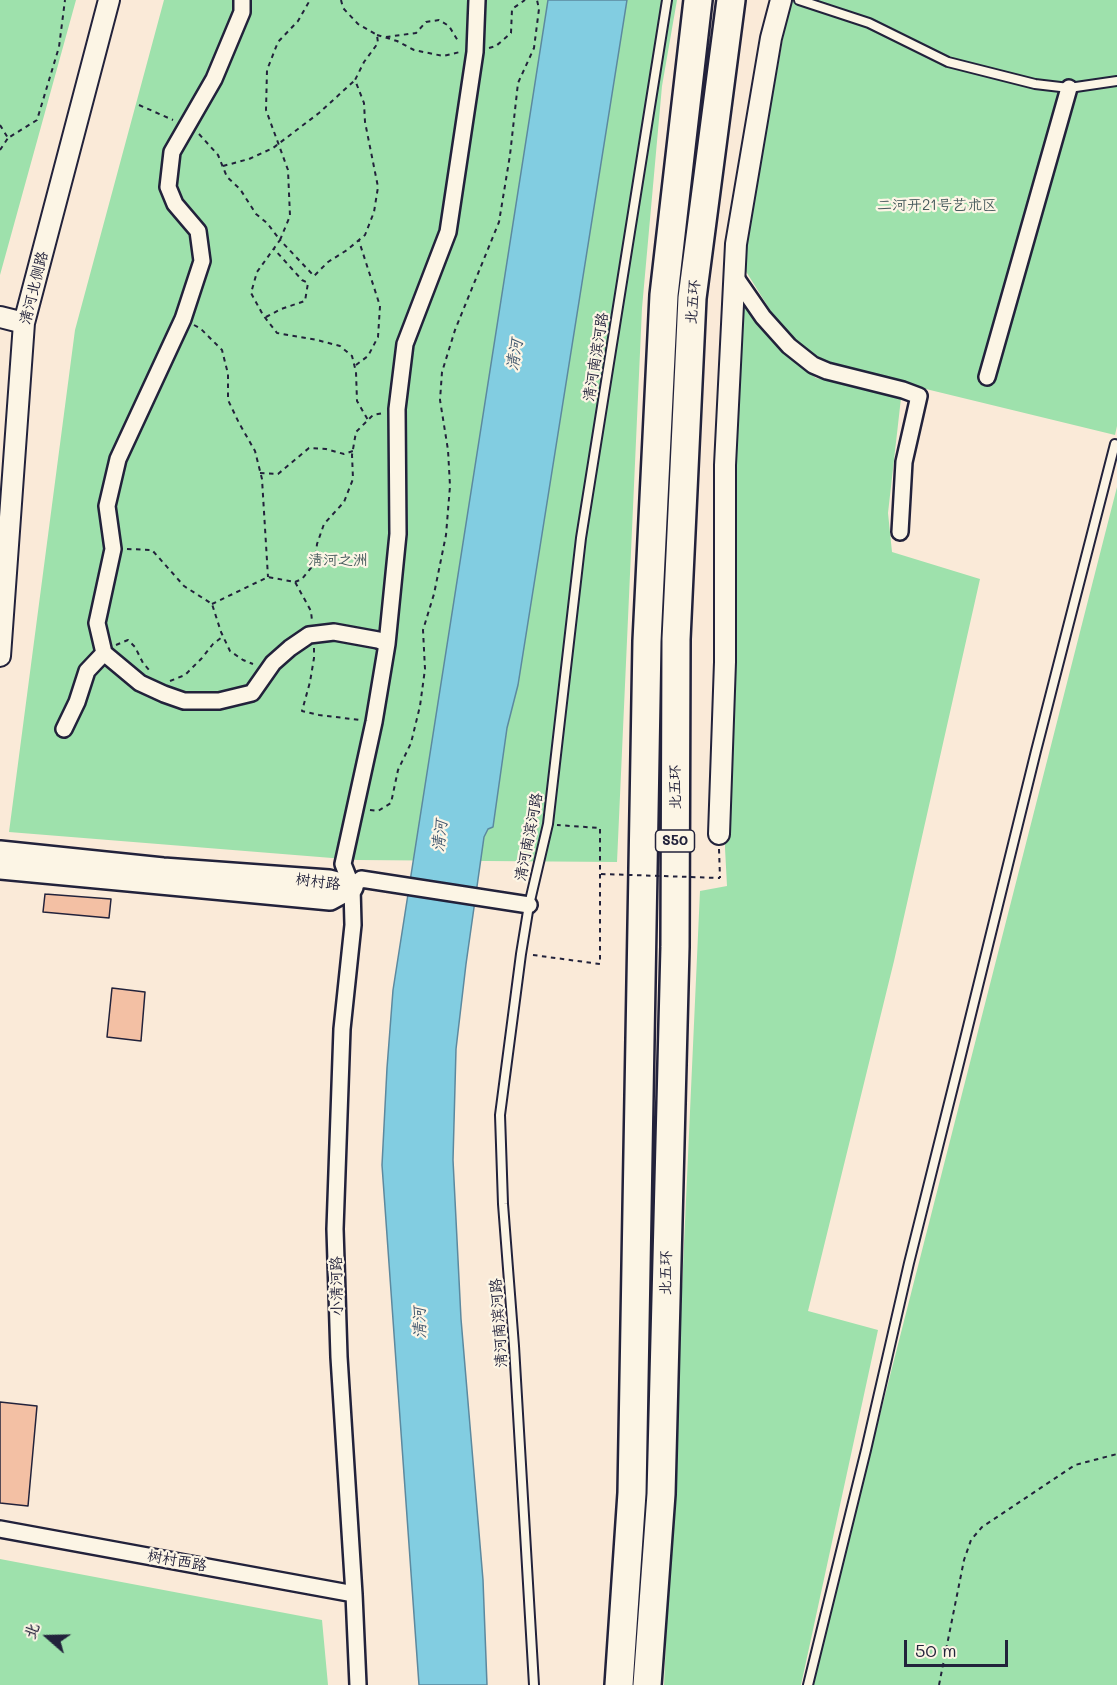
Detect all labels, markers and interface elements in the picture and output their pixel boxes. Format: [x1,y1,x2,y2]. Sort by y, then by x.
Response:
park label: 二河开21号艺术区 [877,196,997,214]
street label: 清河北侧路 [16,249,52,327]
street label: 北五环 [682,279,704,325]
street label: 清河南滨河路 [580,311,612,403]
water label: 清河 [503,338,527,372]
park label: 清河之洲 [308,551,368,569]
street label: 北五环 [666,765,684,809]
street label: 清河南滨河路 [512,791,546,883]
water label: 清河 [429,819,451,853]
road number: S50 [656,830,694,852]
street label: 树村路 [295,870,341,894]
street label: 北五环 [657,1250,675,1296]
street label: 小清河路 [327,1256,347,1316]
street label: 清河南滨河路 [487,1277,511,1369]
water label: 清河 [410,1307,430,1339]
street label: 树村西路 [146,1547,208,1575]
north arrow [18,1607,78,1667]
text: 北 [18,1620,43,1642]
scale bar [907,1628,1010,1666]
text: 50 m [915,1638,957,1662]

